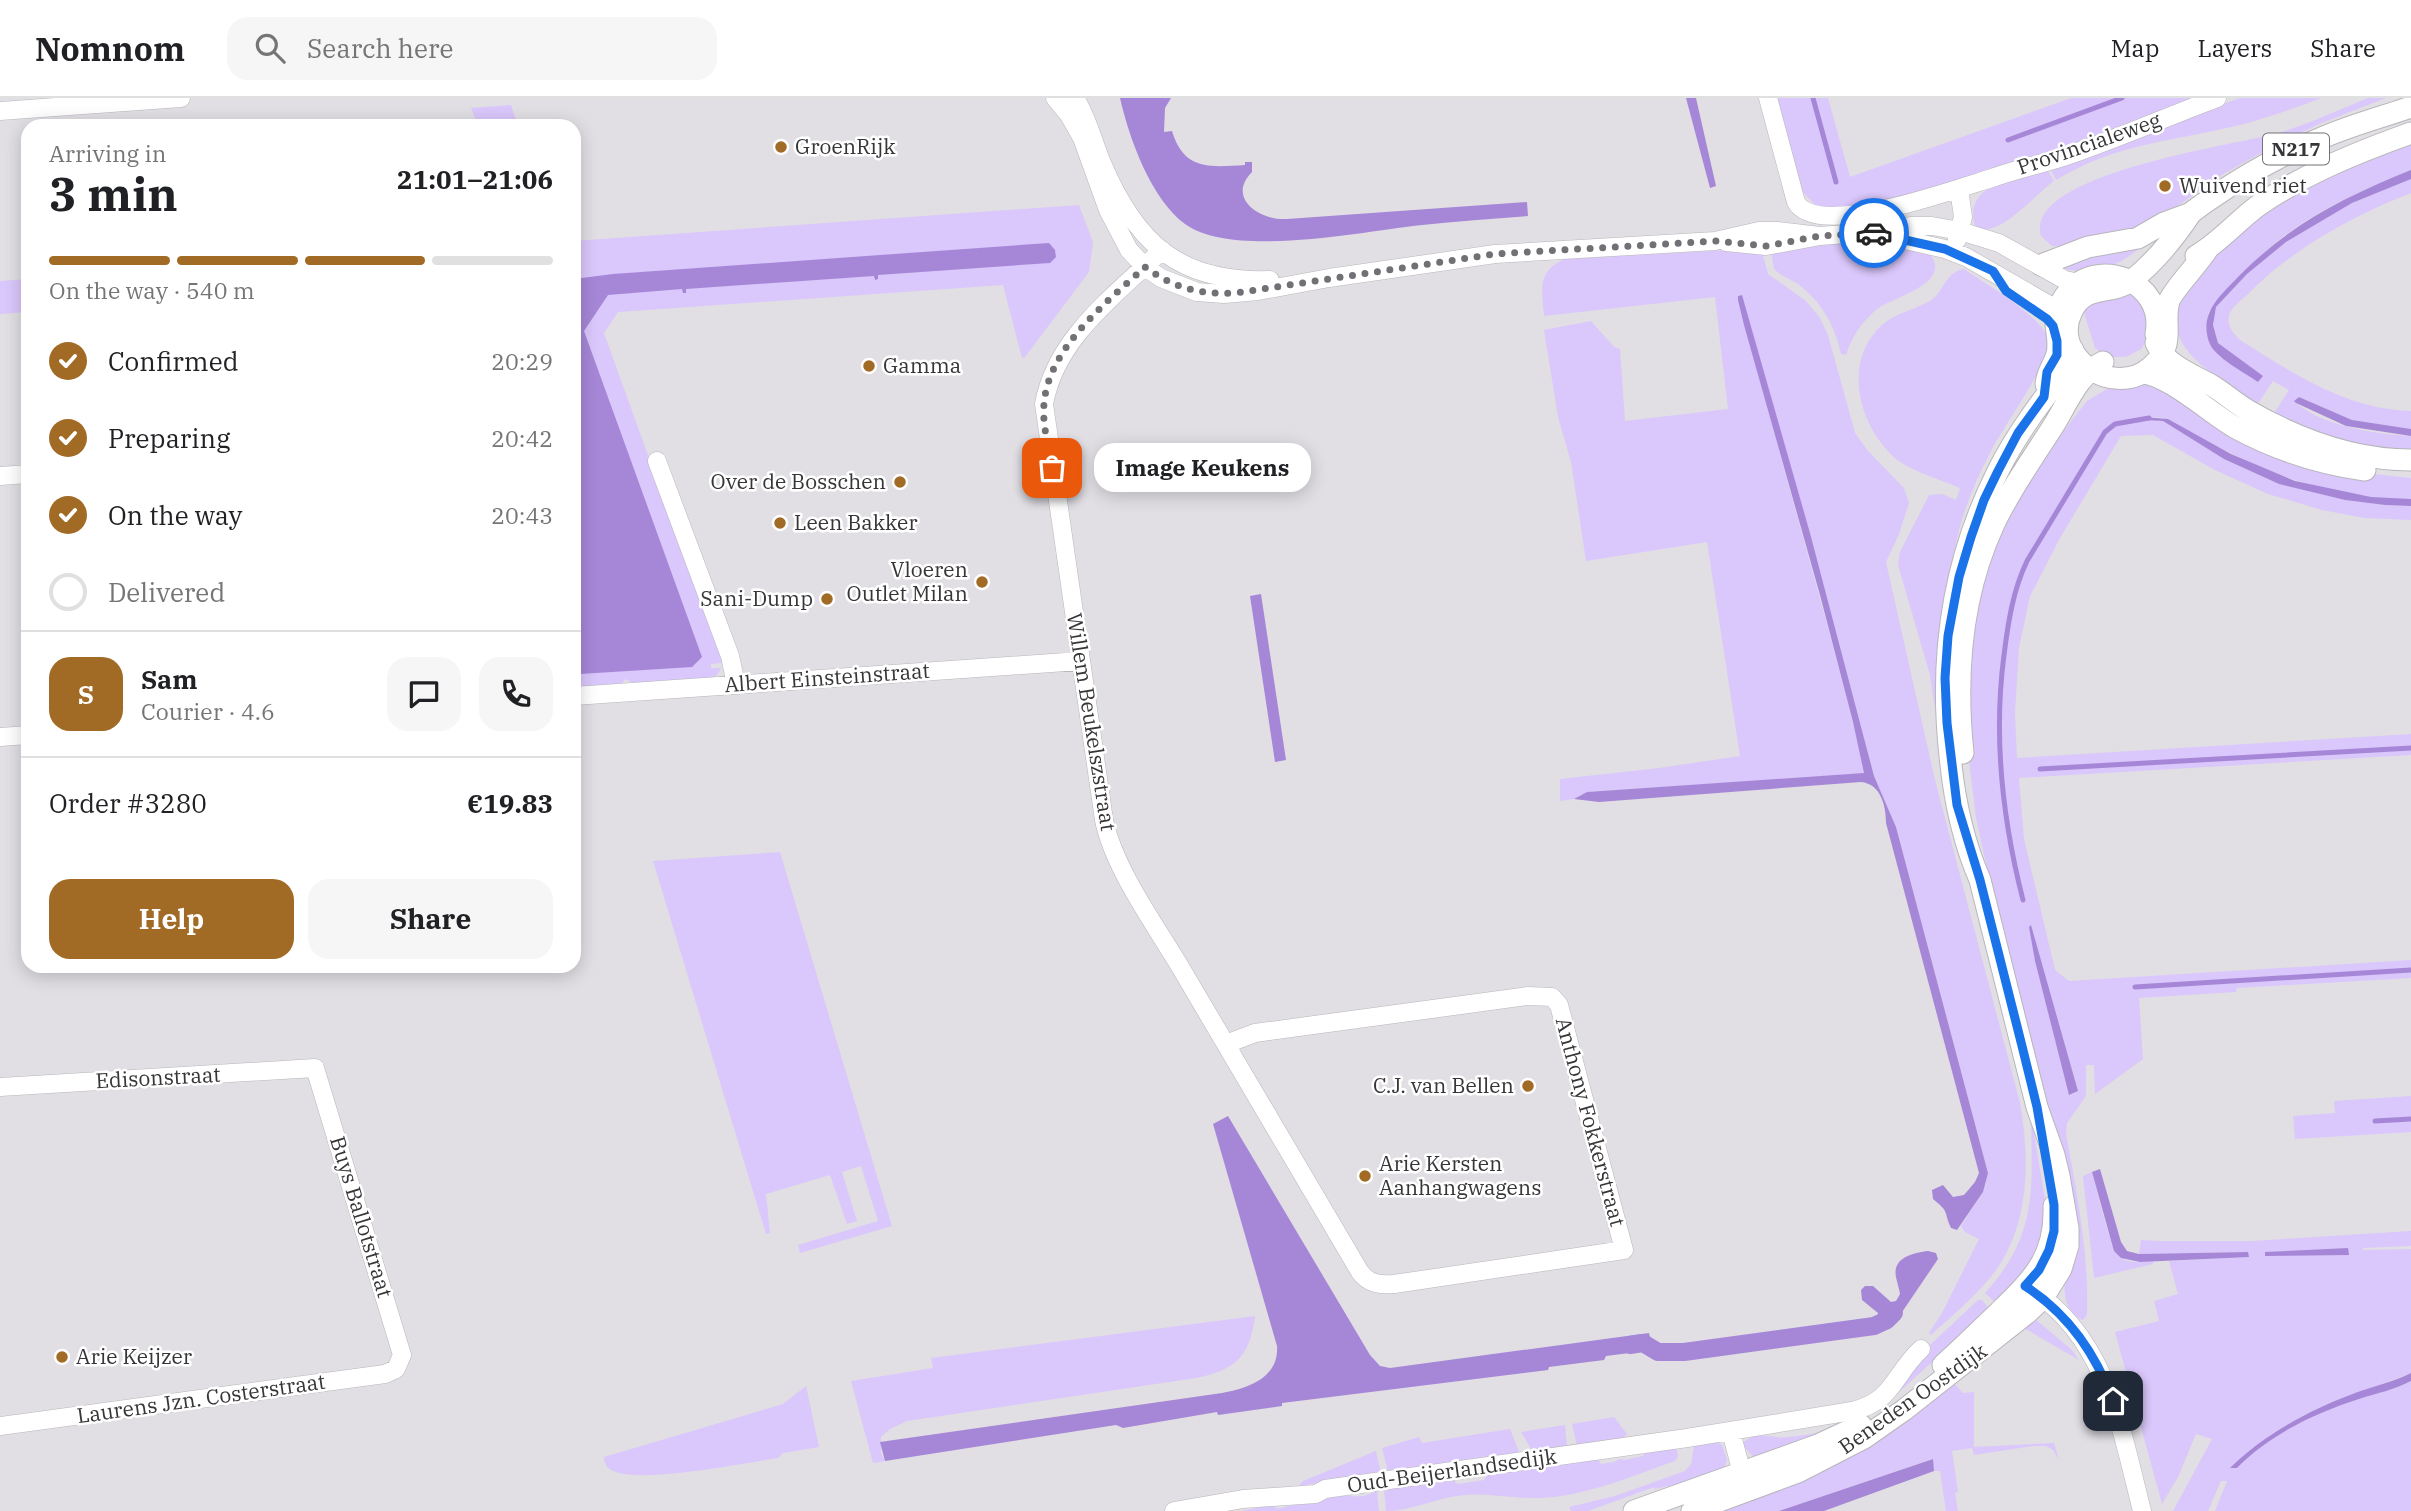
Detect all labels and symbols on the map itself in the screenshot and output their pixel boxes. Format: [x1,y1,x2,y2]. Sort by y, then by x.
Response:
street label: Provincialeweg [2013,105,2165,181]
place label: GroenRijk [795,132,896,160]
road number: N217 [2263,134,2329,164]
marker: GroenRijk [773,139,789,155]
place label: Wuivend riet [2179,171,2307,199]
marker: Wuivend riet [2157,178,2173,194]
courier [1839,198,1909,268]
place label: Gamma [883,351,961,379]
marker: Gamma [861,358,877,374]
pin [1022,438,1082,498]
callout: Image Keukens [1094,444,1311,492]
place label: Over de Bosschen [711,467,886,495]
marker: Over de Bosschen [892,474,908,490]
place label: Leen Bakker [794,508,918,536]
marker: Leen Bakker [772,515,788,531]
place label: Vloeren Outlet Milan [847,555,968,607]
marker: Vloeren Outlet Milan [974,574,990,590]
place label: Sani-Dump [700,584,813,612]
marker: Sani-Dump [819,591,835,607]
street label: Willem Beukelszstraat [1061,611,1123,833]
street label: Albert Einsteinstraat [723,656,930,698]
street label: Anthony Fokkerstraat [1550,1014,1632,1229]
street label: Edisonstraat [95,1060,221,1094]
place label: C.J. van Bellen [1373,1071,1514,1099]
marker: C.J. van Bellen [1520,1078,1536,1094]
street label: Buys Ballotstraat [324,1133,400,1301]
place label: Arie Kersten Aanhangwagens [1379,1149,1542,1201]
marker: Arie Kersten Aanhangwagens [1357,1168,1373,1184]
street label: Beneden Oostdijk [1833,1336,1993,1460]
place label: Arie Keijzer [76,1342,193,1370]
marker: Arie Keijzer [54,1349,70,1365]
street label: Laurens Jzn. Costerstraat [75,1367,327,1429]
pin [2083,1371,2143,1431]
street label: Oud-Beijerlandsedijk [1345,1441,1559,1499]

